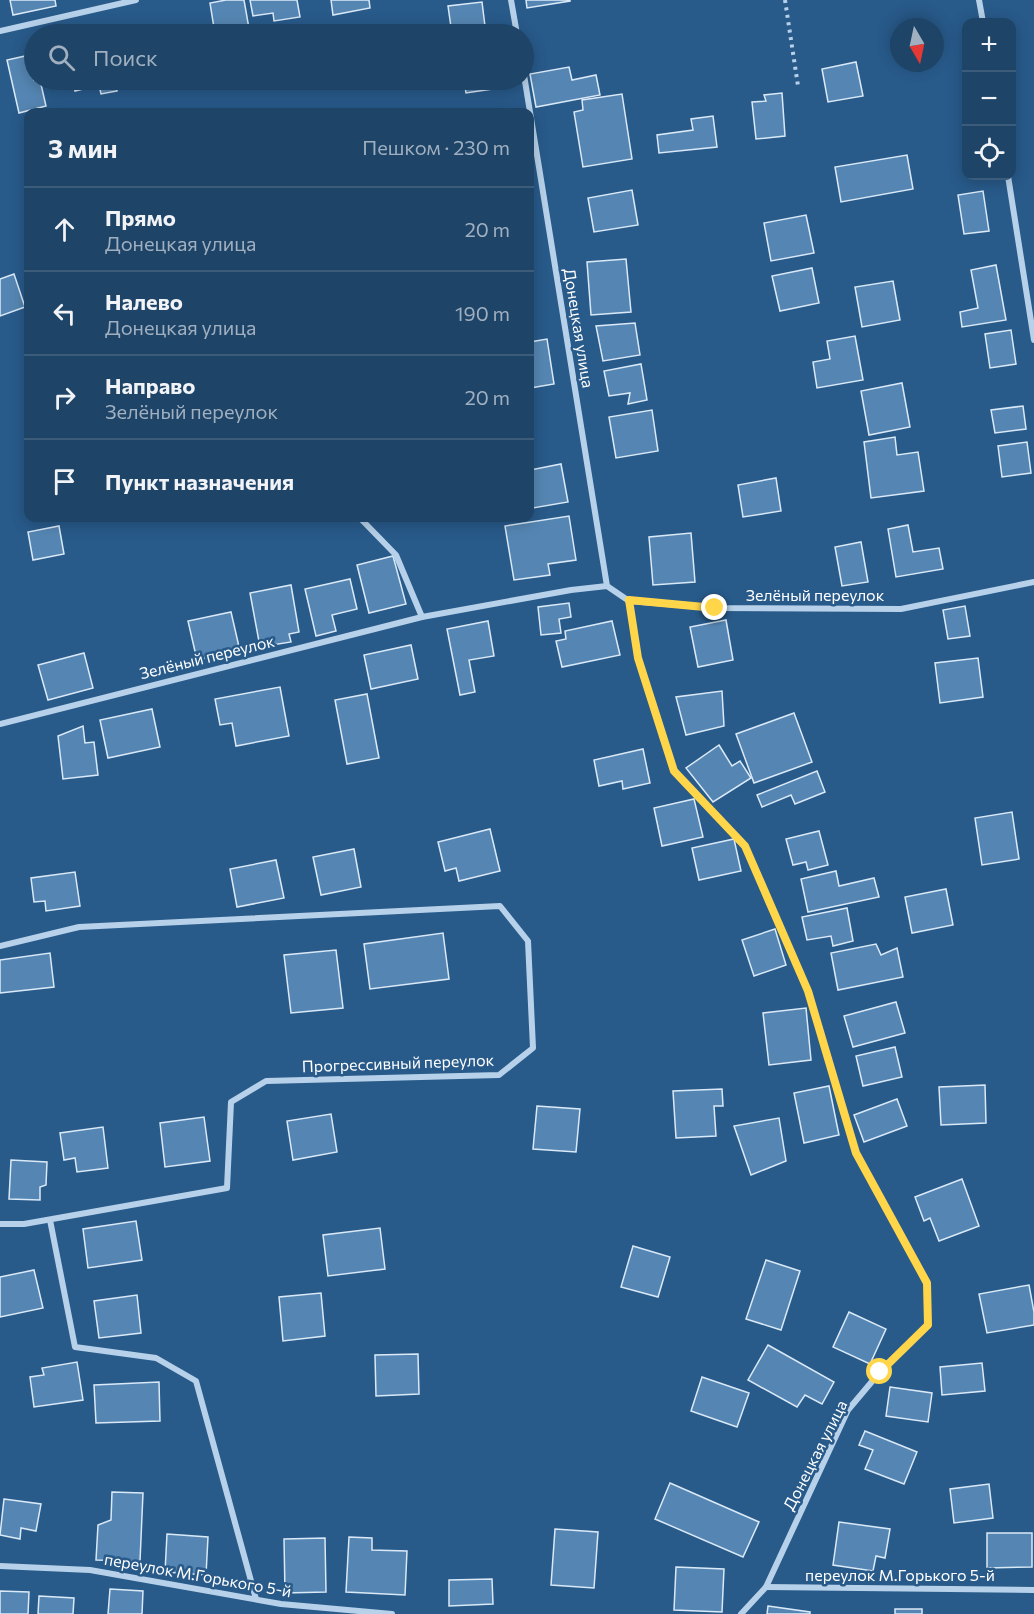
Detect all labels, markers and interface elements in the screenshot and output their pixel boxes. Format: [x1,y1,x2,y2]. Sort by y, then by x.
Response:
north arrow [890,18,944,72]
map controls [962,18,1016,180]
button: + [962,18,1016,72]
search box [24,24,534,90]
icon: search [45,41,78,74]
text: Поиск [93,44,158,71]
button: − [962,72,1016,126]
button: locate [962,126,1016,180]
text: 3 мин [48,132,118,163]
text: Пешком · 230 m [362,135,510,159]
text: Прямо [105,204,176,231]
icon: ahead [48,213,81,246]
text: 20 m [465,217,510,241]
text: Донецкая улица [105,231,256,255]
street label: Донецкая улица [561,267,598,389]
text: Налево [105,288,183,315]
icon: left [48,297,81,330]
text: 190 m [455,301,510,325]
text: Донецкая улица [105,315,256,339]
text: Направо [105,372,195,399]
icon: right [48,381,81,414]
text: 20 m [465,385,510,409]
text: Зелёный переулок [105,399,278,423]
icon: arrive [48,465,81,498]
text: Пункт назначения [105,468,294,495]
street label: Зелёный переулок [746,585,885,604]
route end [701,594,727,620]
street label: Зелёный переулок [137,630,277,682]
street label: Прогрессивный переулок [302,1050,495,1075]
route start [866,1358,892,1384]
street label: Донецкая улица [779,1397,850,1513]
street label: переулок М.Горького 5-й [103,1549,293,1600]
street label: переулок М.Горького 5-й [805,1565,995,1584]

